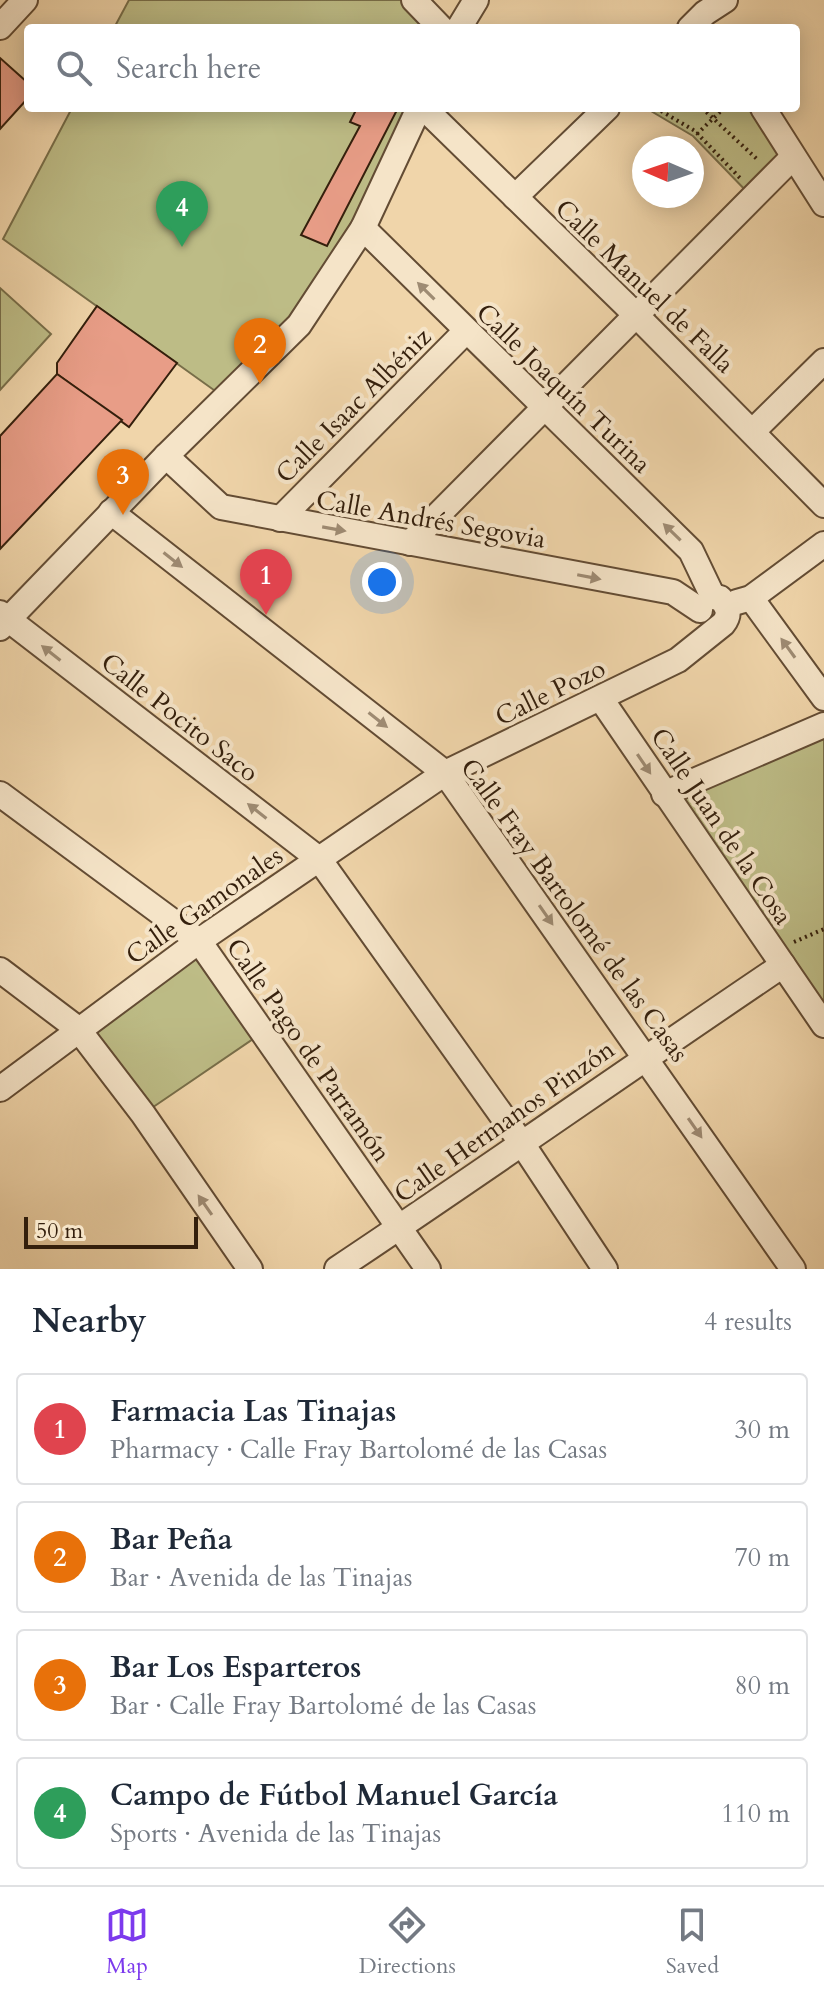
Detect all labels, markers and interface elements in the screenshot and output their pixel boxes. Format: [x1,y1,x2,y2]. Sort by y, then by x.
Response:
search box [24,24,800,112]
icon: search [52,46,96,90]
text: Search here [116,48,261,89]
north arrow [632,136,704,208]
pin: 4 [156,181,208,247]
street label: Calle Manuel de Falla [547,192,742,381]
one-way arrow [418,282,436,301]
street label: Calle Joaquín Turina [469,296,659,481]
pin: 2 [234,318,286,384]
street label: Calle Isaac Albéniz [268,320,439,491]
pin: 3 [97,449,149,515]
street label: Calle Andrés Segovia [313,482,548,557]
one-way arrow [322,523,347,536]
one-way arrow [663,523,682,542]
pin: 1 [240,549,292,615]
one-way arrow [163,552,183,568]
your location [362,562,402,602]
one-way arrow [577,571,602,583]
one-way arrow [781,638,796,659]
one-way arrow [41,645,61,662]
street label: Calle Pocito Saco [94,645,266,790]
street label: Calle Pozo [489,651,611,734]
one-way arrow [368,712,388,728]
street label: Calle Juan de la Cosa [643,721,801,932]
street label: Calle Fray Bartolomé de las Casas [452,751,697,1069]
one-way arrow [636,753,651,774]
one-way arrow [247,804,267,820]
street label: Calle Gamonales [119,838,290,973]
one-way arrow [538,905,553,926]
street label: Calle Pago de Parramón [218,931,399,1169]
street label: Calle Hermanos Pinzón [387,1032,622,1211]
one-way arrow [687,1118,702,1139]
one-way arrow [198,1194,213,1215]
scale bar [24,1213,198,1249]
text: 50 m [36,1216,83,1246]
text: Nearby [32,1298,147,1344]
text: 4 results [704,1304,792,1339]
text: Farmacia Las Tinajas [110,1391,396,1432]
text: 1 [53,1412,67,1447]
text: 30 m [734,1412,790,1447]
text: Pharmacy · Calle Fray Bartolomé de las Casas [110,1432,607,1467]
text: Bar Peña [110,1519,233,1560]
text: 2 [53,1540,67,1575]
text: 70 m [734,1540,790,1575]
text: Bar · Avenida de las Tinajas [110,1560,412,1595]
text: Bar Los Esparteros [110,1647,361,1688]
text: 3 [53,1668,67,1703]
text: 80 m [734,1668,790,1703]
text: Bar · Calle Fray Bartolomé de las Casas [110,1688,536,1723]
text: Campo de Fútbol Manuel García [110,1775,558,1816]
text: 4 [53,1796,67,1831]
text: 110 m [721,1796,790,1831]
text: Sports · Avenida de las Tinajas [110,1816,441,1851]
tab: Map [105,1903,149,1981]
tab: Directions [359,1903,456,1981]
tab: Saved [666,1903,719,1981]

